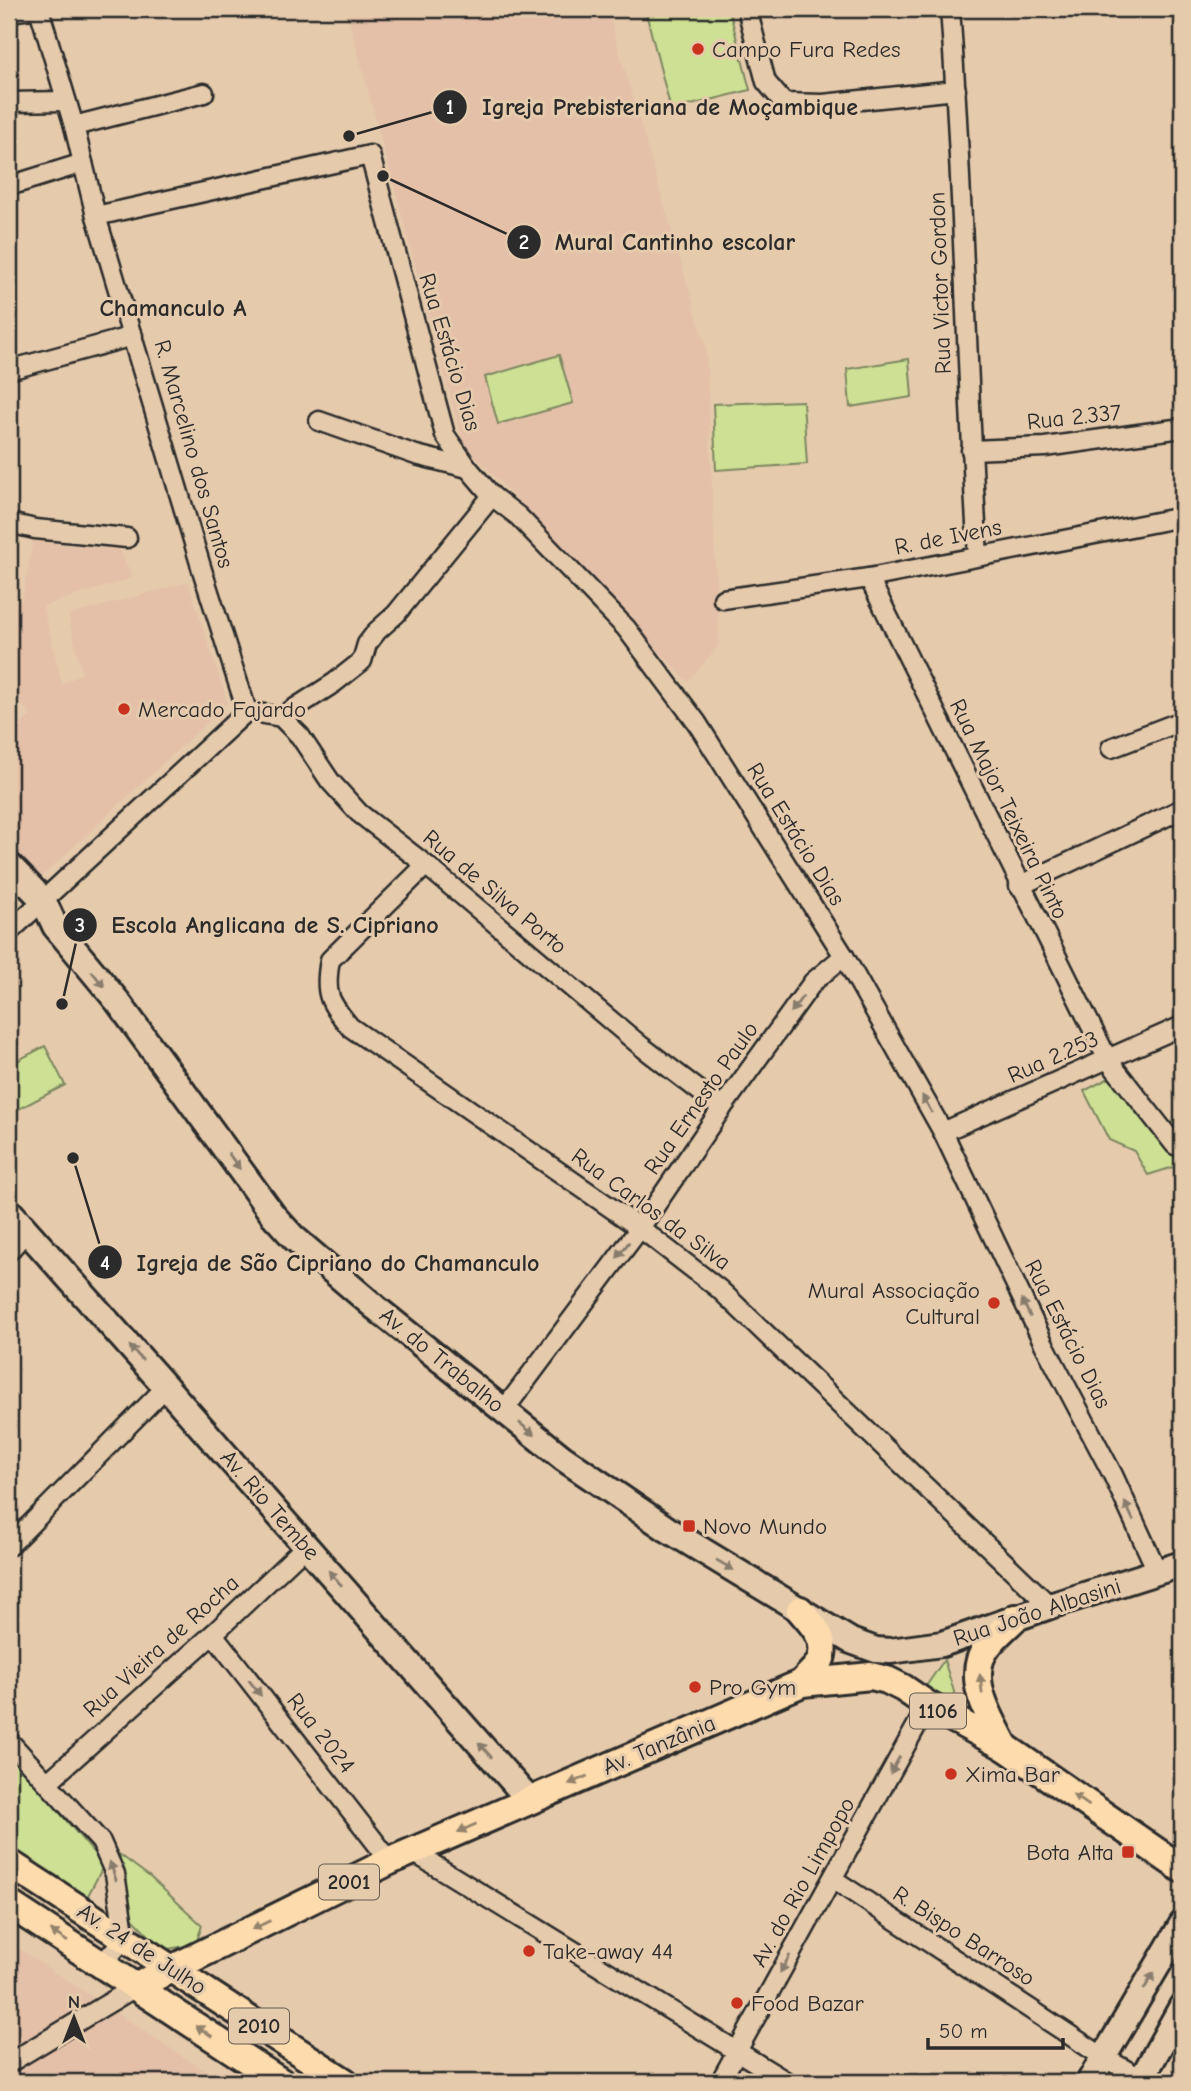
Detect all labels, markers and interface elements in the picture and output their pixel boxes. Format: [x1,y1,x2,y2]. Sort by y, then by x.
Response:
place label: Campo Fura Redes [712,36,901,63]
marker: Campo Fura Redes [690,41,706,57]
callout: Igreja Prebisteriana de Moçambique [433,84,872,129]
text: Igreja Prebisteriana de Moçambique [482,93,858,121]
text: 1 [446,95,454,119]
street label: Rua Victor Gordon [923,191,957,375]
callout: Mural Cantinho escolar [506,219,809,264]
text: Mural Cantinho escolar [555,228,795,256]
text: 2 [519,230,529,254]
street label: Rua Estácio Dias [413,270,487,434]
district label: Chamanculo A [99,294,247,322]
street label: R. Marcelino dos Santos [148,337,240,571]
street label: Rua 2.337 [1025,399,1123,435]
street label: R. de Ivens [892,513,1004,561]
street label: Rua Major Teixeira Pinto [944,694,1074,924]
place label: Mercado Fajardo [138,696,306,723]
marker: Mercado Fajardo [116,701,132,717]
street label: Rua Estácio Dias [741,758,851,910]
street label: Rua de Silva Porto [418,824,572,960]
callout: Escola Anglicana de S. Cipriano [63,902,453,947]
text: Escola Anglicana de S. Cipriano [111,911,439,939]
text: 3 [75,913,85,937]
one-way arrow [91,969,106,987]
one-way arrow [790,995,804,1014]
street label: Rua Ernesto Paulo [638,1016,764,1180]
street label: Rua 2.253 [1003,1025,1103,1089]
one-way arrow [921,1094,933,1113]
street label: Rua Carlos da Silva [566,1142,736,1276]
one-way arrow [227,1152,241,1170]
callout: Igreja de São Cipriano do Chamanculo [88,1240,554,1285]
one-way arrow [617,1241,631,1259]
text: Igreja de São Cipriano do Chamanculo [136,1249,540,1277]
text: 4 [100,1251,110,1275]
street label: Rua Estácio Dias [1019,1255,1117,1413]
place label: Mural Associação Cultural [808,1277,980,1330]
marker: Mural Associação Cultural [986,1295,1002,1311]
one-way arrow [1021,1298,1032,1318]
street label: Av. do Trabalho [374,1302,510,1418]
one-way arrow [128,1345,144,1362]
one-way arrow [519,1421,536,1436]
street label: Av. Rio Tembe [215,1444,325,1566]
one-way arrow [1124,1501,1135,1521]
place label: Novo Mundo [703,1513,827,1540]
marker: Novo Mundo [681,1518,697,1534]
one-way arrow [715,1558,734,1571]
street label: Rua Vieira de Rocha [78,1569,244,1723]
one-way arrow [328,1570,343,1587]
street label: Rua João Albasini [950,1572,1124,1652]
one-way arrow [975,1673,986,1695]
place label: Pro Gym [709,1674,796,1701]
one-way arrow [247,1679,262,1697]
marker: Pro Gym [687,1679,703,1695]
street label: Rua 2024 [281,1688,361,1778]
road number: 1106 [910,1694,966,1728]
street label: Av. Tanzânia [599,1709,719,1781]
one-way arrow [478,1741,493,1758]
one-way arrow [889,1755,901,1774]
place label: Xima Bar [965,1761,1061,1788]
marker: Xima Bar [943,1766,959,1782]
one-way arrow [568,1774,588,1786]
street label: Av. do Rio Limpopo [745,1793,861,1971]
one-way arrow [1072,1793,1090,1807]
one-way arrow [457,1822,477,1834]
place label: Bota Alta [1026,1839,1114,1866]
marker: Bota Alta [1120,1844,1136,1860]
one-way arrow [107,1860,118,1881]
road number: 2001 [319,1864,379,1899]
street label: R. Bispo Barroso [888,1880,1040,1992]
street label: Av. 24 de Julho [73,1897,211,2001]
one-way arrow [251,1920,271,1931]
one-way arrow [49,1930,69,1943]
place label: Take-away 44 [543,1938,673,1965]
marker: Take-away 44 [521,1943,537,1959]
one-way arrow [779,1954,791,1974]
one-way arrow [1142,1972,1155,1991]
north arrow [38,1982,108,2052]
place label: Food Bazar [751,1990,865,2017]
text: N [68,1991,80,2013]
marker: Food Bazar [729,1995,745,2011]
scale bar [928,2007,1063,2051]
road number: 2010 [229,2008,289,2044]
text: 50 m [939,2019,988,2043]
one-way arrow [194,2025,213,2038]

